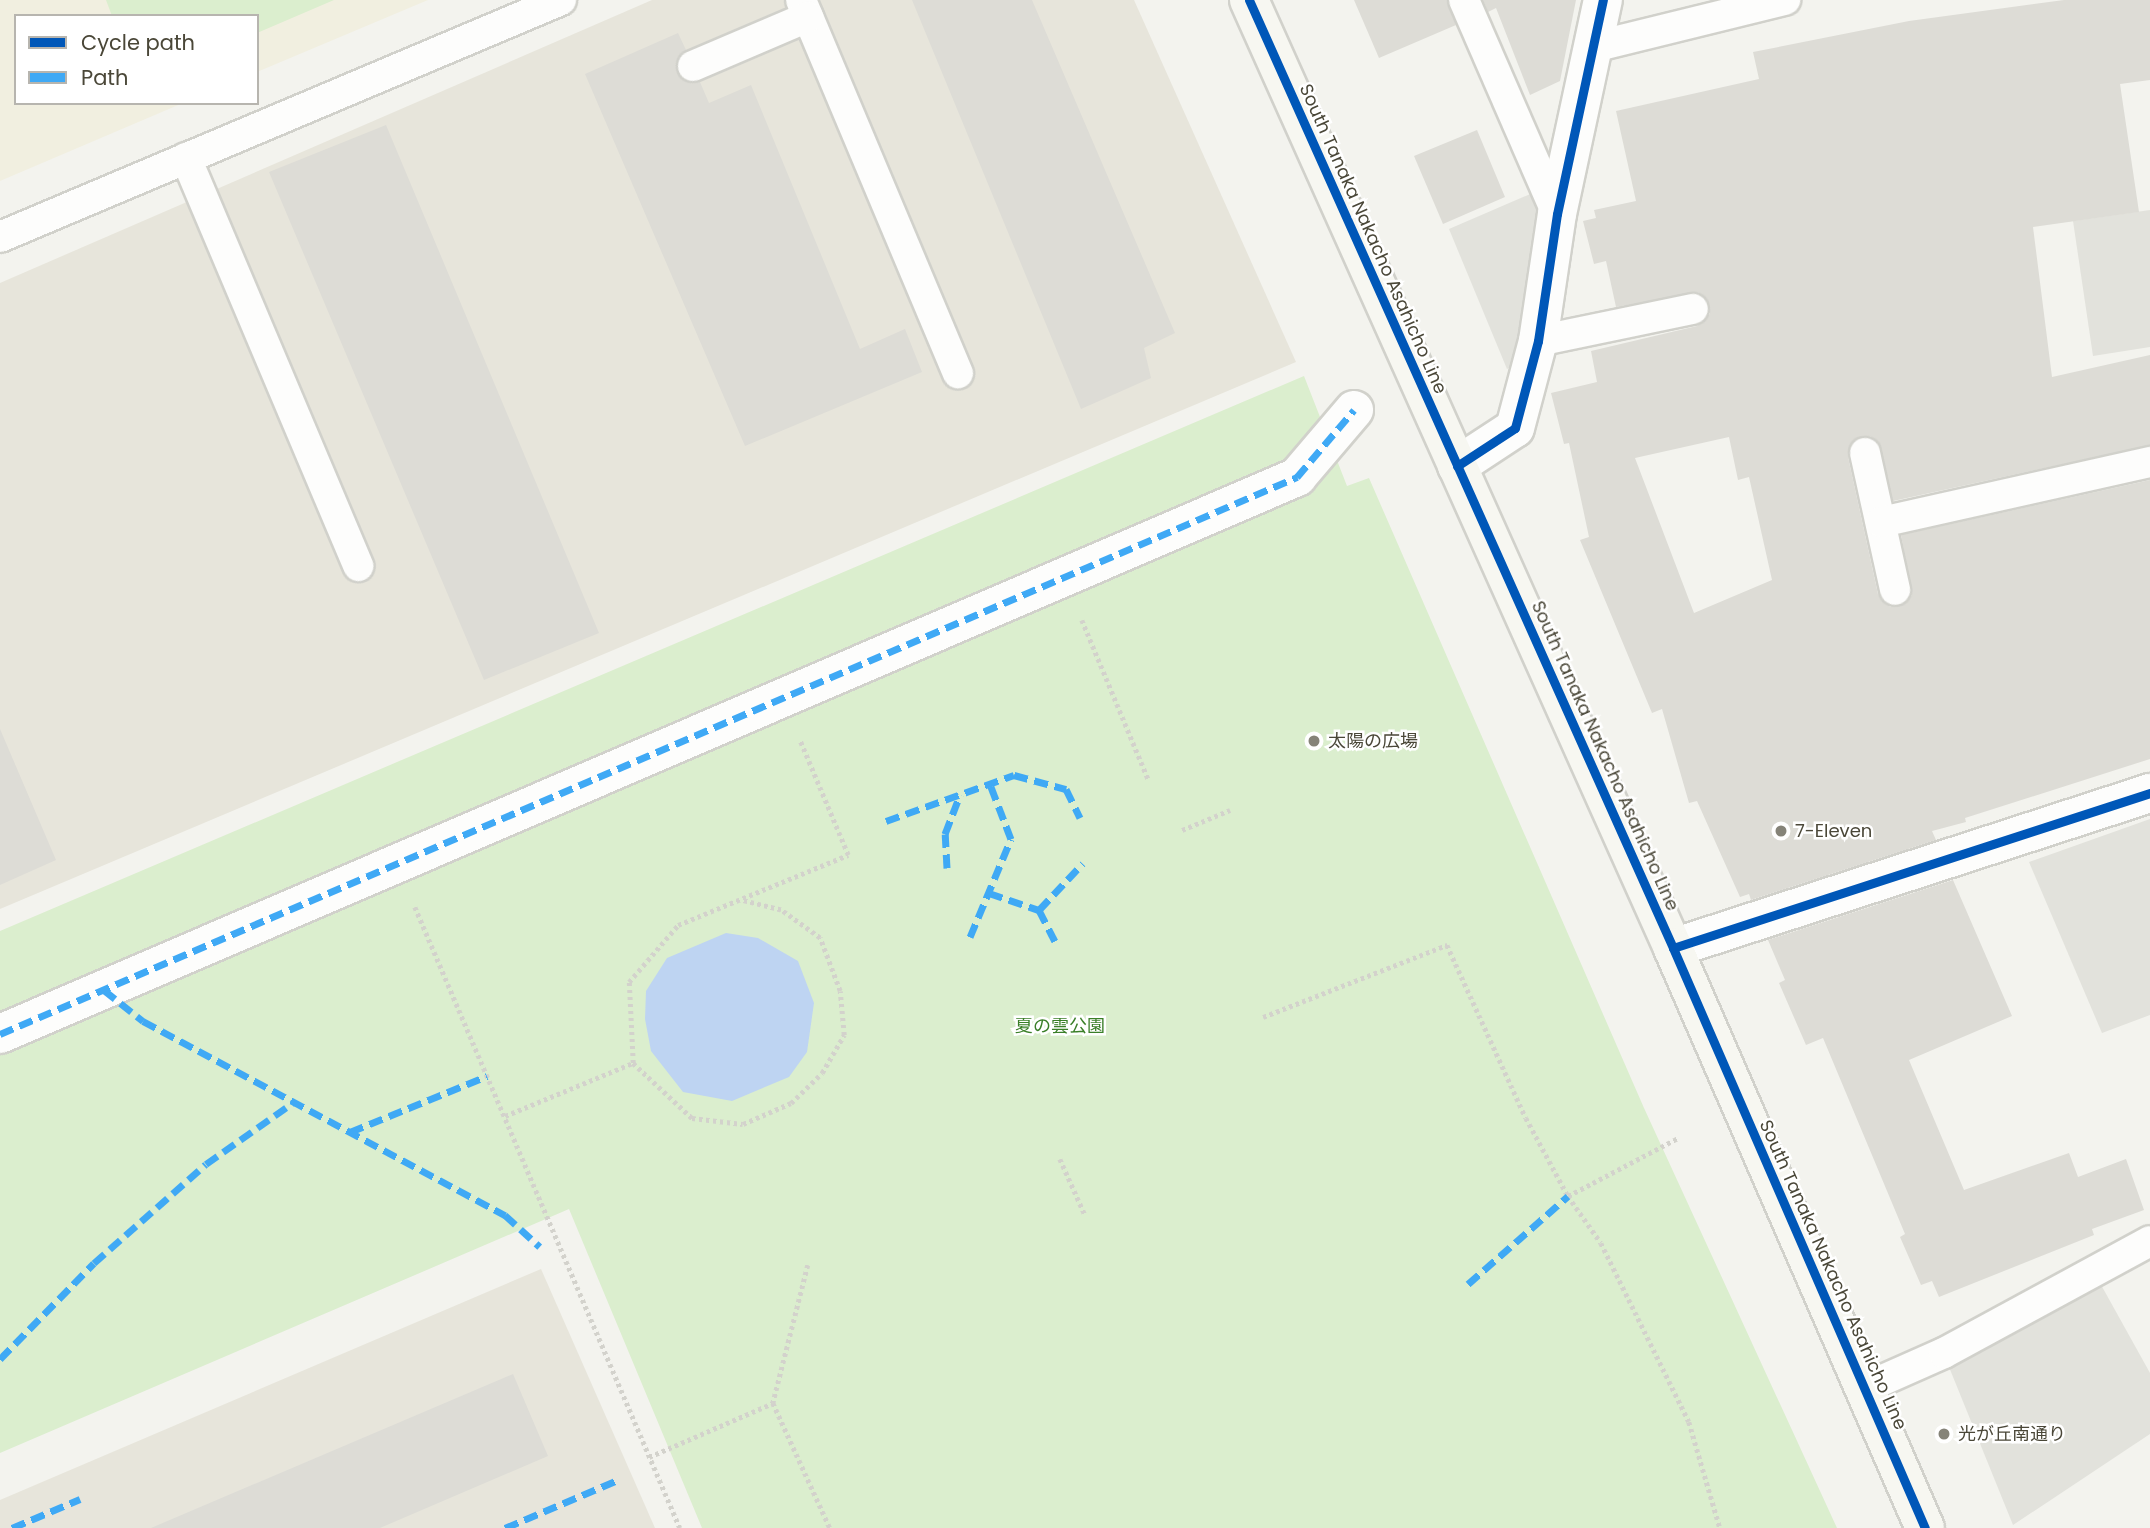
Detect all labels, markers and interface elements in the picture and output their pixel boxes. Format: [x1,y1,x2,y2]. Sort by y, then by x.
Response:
legend [14,14,259,105]
text: Cycle path [81,28,195,57]
text: Path [81,63,128,92]
street label: South Tanaka Nakacho Asahicho Line [1295,81,1451,397]
street label: South Tanaka Nakacho Asahicho Line [1527,598,1683,914]
place label: 太陽の広場 [1328,730,1418,752]
marker: 太陽の広場 [1306,733,1322,749]
place label: 7-Eleven [1795,820,1872,842]
marker: 7-Eleven [1773,823,1789,839]
park label: 夏の雲公園 [1015,1015,1105,1037]
street label: South Tanaka Nakacho Asahicho Line [1755,1117,1911,1433]
place label: 光が丘南通り [1958,1423,2066,1445]
marker: 光が丘南通り [1936,1426,1952,1442]

